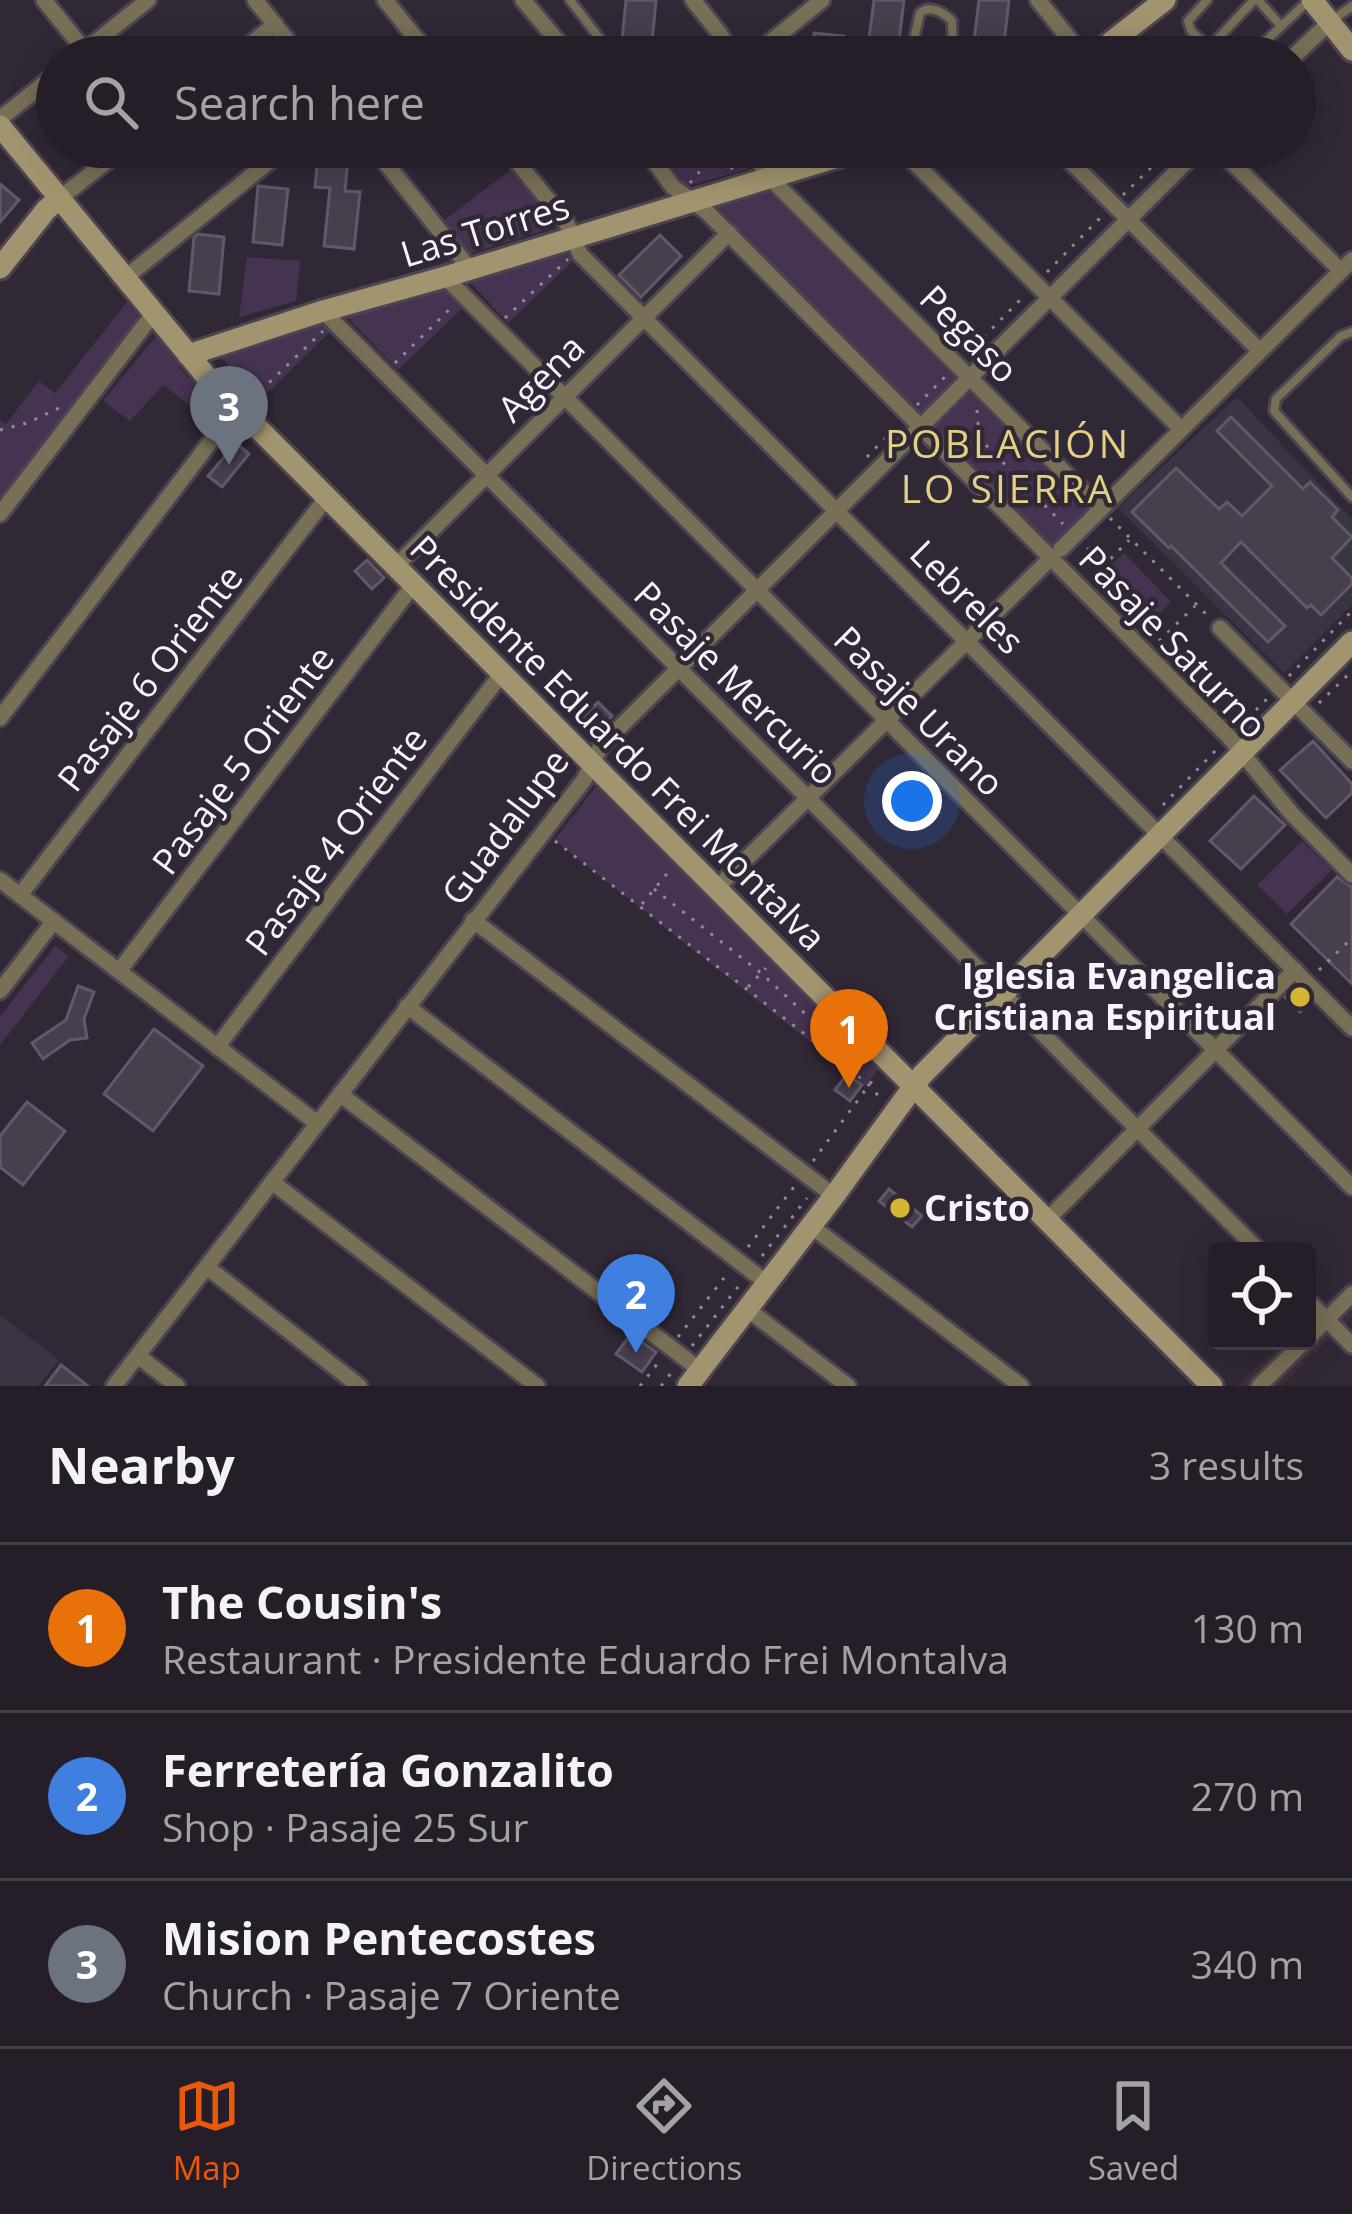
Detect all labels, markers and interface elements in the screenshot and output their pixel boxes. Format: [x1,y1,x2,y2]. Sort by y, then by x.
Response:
search box [36,36,1316,168]
icon: search [78,69,144,135]
text: Search here [174,72,425,133]
street label: Las Torres [395,181,575,278]
street label: Pegaso [910,274,1029,393]
street label: Agena [486,323,595,432]
pin: 3 [190,366,268,465]
district label: POBLACIÓN LO SIERRA [885,416,1131,514]
street label: Presidente Eduardo Frei Montalva [400,524,837,961]
street label: Lebreles [900,529,1035,664]
street label: Pasaje Saturno [1069,535,1278,749]
street label: Pasaje 6 Oriente [46,554,253,801]
street label: Pasaje Mercurio [624,570,849,795]
street label: Pasaje Urano [823,615,1015,807]
street label: Pasaje 5 Oriente [140,635,345,884]
street label: Pasaje 4 Oriente [233,716,438,965]
street label: Guadalupe [430,739,579,915]
your location [882,771,942,831]
place label: Iglesia Evangelica Cristiana Espiritual [934,951,1276,1041]
marker: Iglesia Evangelica Cristiana Espiritual [1287,984,1313,1010]
pin: 1 [810,989,888,1088]
place label: Cristo [924,1183,1030,1232]
marker: Cristo [887,1195,913,1221]
map controls [1208,1242,1316,1350]
button: locate [1208,1242,1316,1350]
pin: 2 [597,1254,675,1353]
text: Nearby [48,1429,235,1499]
text: 3 results [1149,1438,1304,1491]
text: The Cousin's [162,1571,442,1632]
text: 1 [76,1601,98,1654]
text: 130 m [1191,1601,1304,1654]
text: Restaurant · Presidente Eduardo Frei Montalva [162,1632,1009,1685]
text: Ferretería Gonzalito [162,1739,614,1800]
text: 2 [76,1769,98,1822]
text: 270 m [1191,1769,1304,1822]
text: Shop · Pasaje 25 Sur [162,1800,528,1853]
text: Mision Pentecostes [162,1907,596,1968]
text: 3 [76,1937,98,1990]
text: 340 m [1191,1937,1304,1990]
text: Church · Pasaje 7 Oriente [162,1968,621,2021]
tab: Map [173,2073,241,2190]
tab: Directions [586,2073,742,2190]
tab: Saved [1088,2073,1179,2190]

